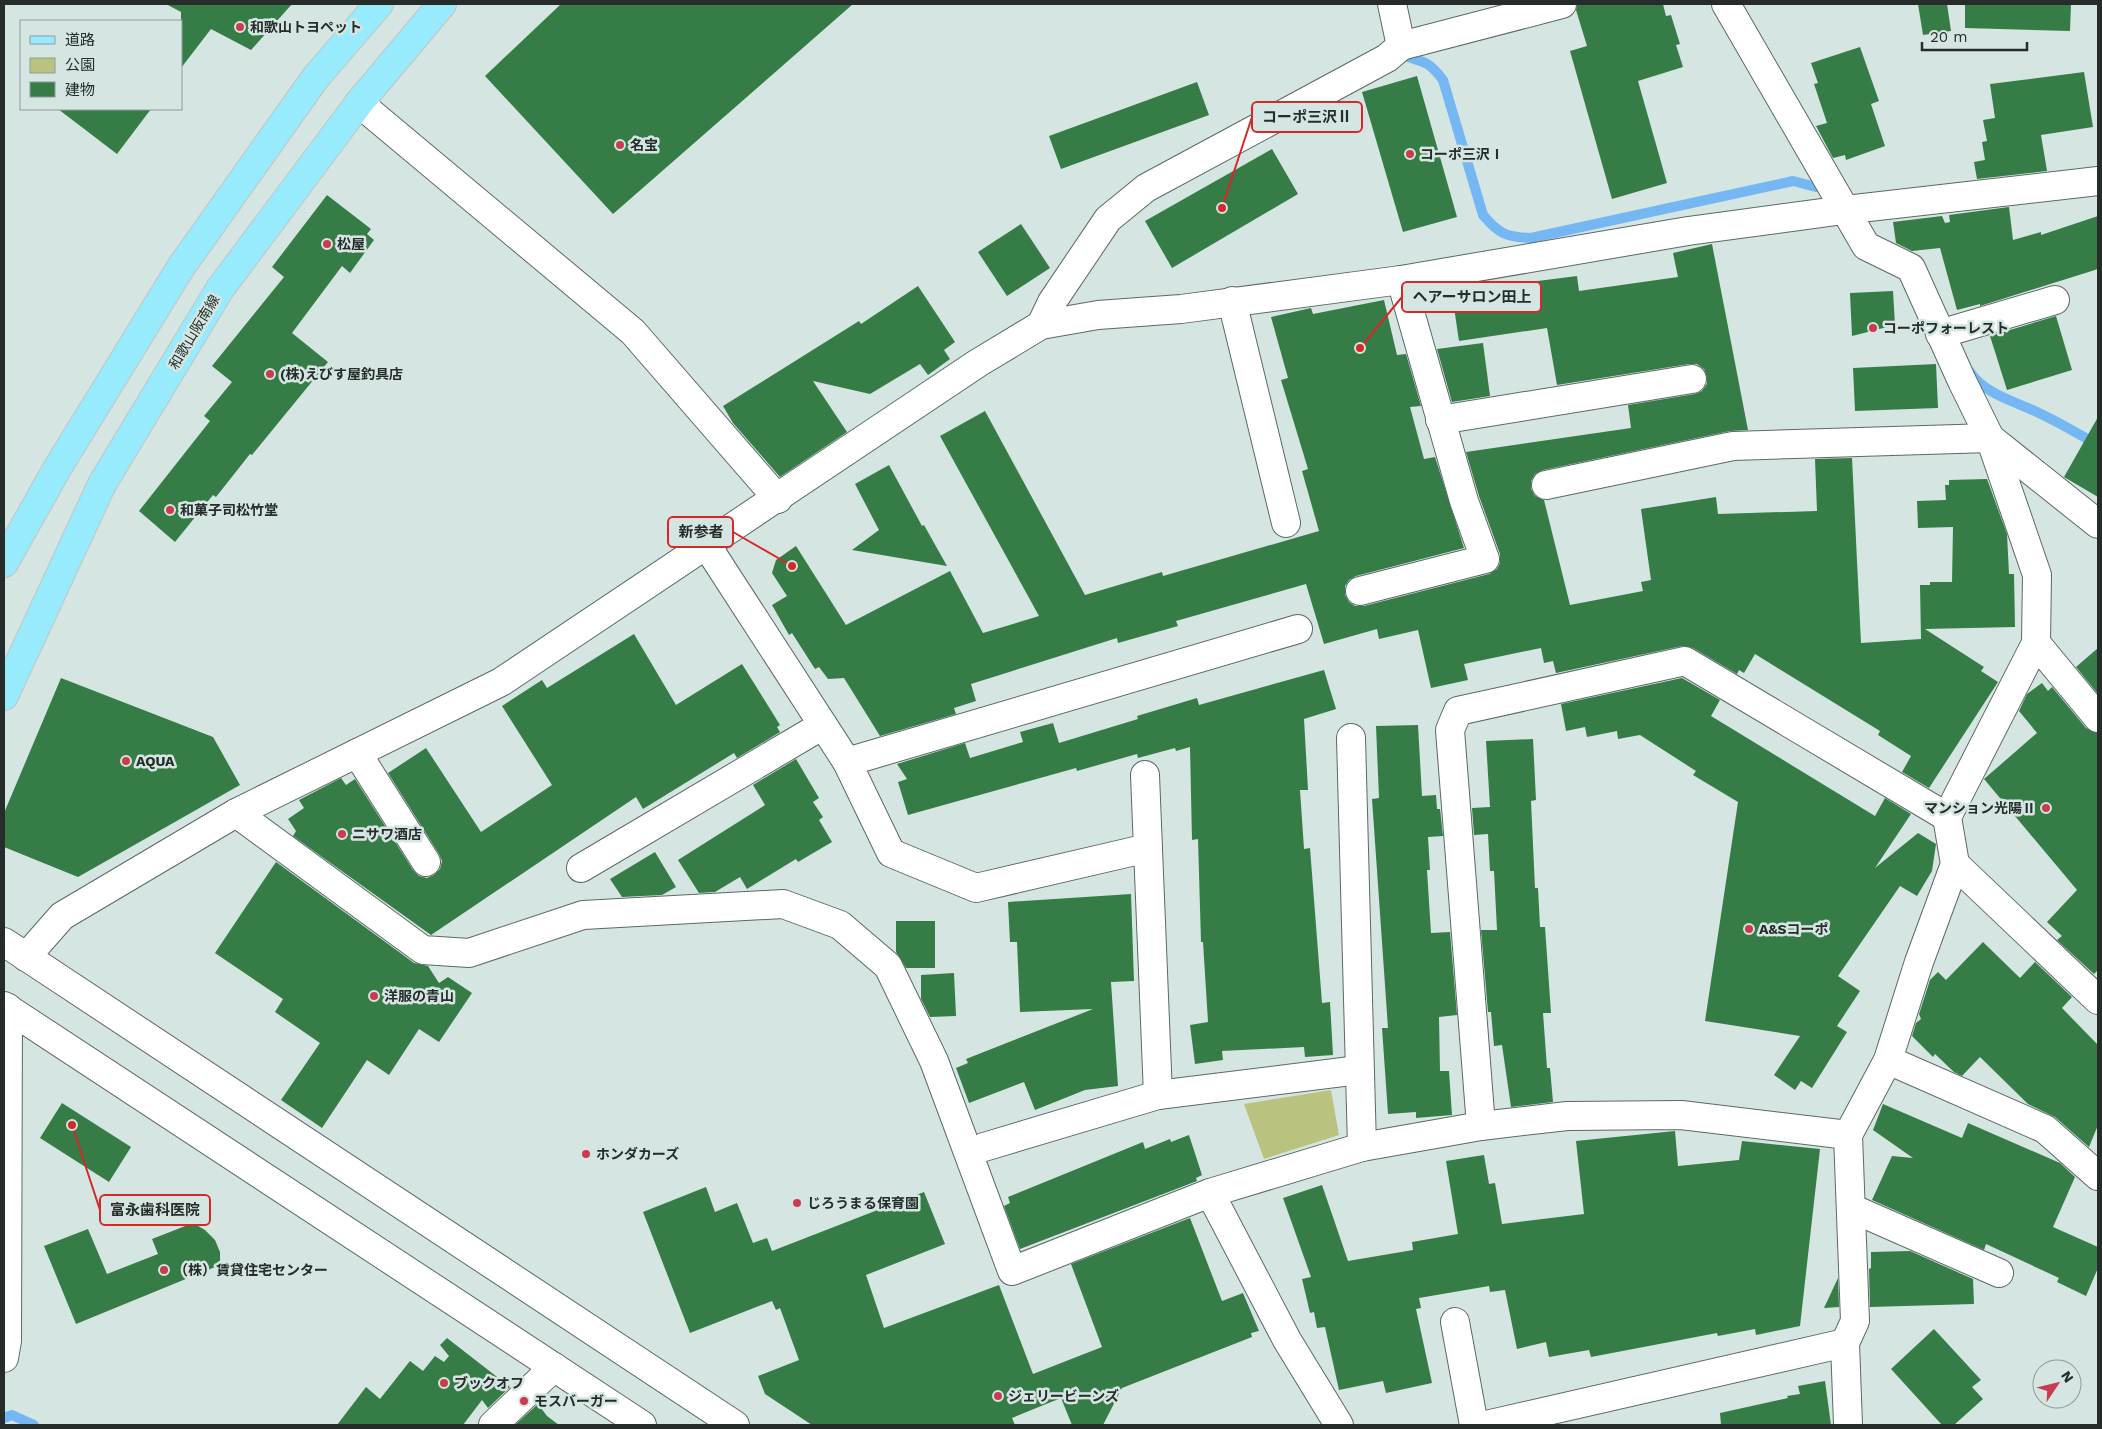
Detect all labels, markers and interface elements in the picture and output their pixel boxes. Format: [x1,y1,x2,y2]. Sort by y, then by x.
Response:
place label: 和歌山トヨペット [250,19,362,35]
legend [20,20,182,110]
scale bar [1922,20,2027,52]
marker: 和歌山トヨペット [234,21,246,33]
text: 20 m [1930,28,1968,46]
text: 道路 [65,31,95,49]
text: 公園 [65,56,95,74]
text: 建物 [65,81,95,99]
callout: コーポ三沢Ⅱ [1252,102,1362,132]
text: コーポ三沢Ⅱ [1262,108,1352,126]
place label: 名宝 [630,137,658,153]
marker: 名宝 [614,139,626,151]
place label: コーポ三沢Ⅰ [1420,146,1504,162]
marker: コーポ三沢Ⅰ [1404,148,1416,160]
place label: 松屋 [337,236,365,252]
marker: 松屋 [321,238,333,250]
callout: ヘアーサロン田上 [1402,282,1541,312]
text: ヘアーサロン田上 [1413,288,1531,306]
street label: 和歌山阪南線 [166,292,222,372]
place label: コーポフォーレスト [1883,320,2009,336]
marker: コーポフォーレスト [1867,322,1879,334]
place label: (株)えびす屋釣具店 [280,366,403,382]
marker: (株)えびす屋釣具店 [264,368,276,380]
place label: 和菓子司松竹堂 [180,502,278,518]
marker: 和菓子司松竹堂 [164,504,176,516]
callout: 新参者 [668,517,733,547]
text: 新参者 [678,523,724,541]
place label: AQUA [136,753,175,769]
marker: AQUA [120,755,132,767]
place label: マンション光陽Ⅱ [1924,800,2036,816]
marker: マンション光陽Ⅱ [2040,802,2052,814]
place label: ニサワ酒店 [352,826,422,842]
marker: ニサワ酒店 [336,828,348,840]
place label: A&Sコーポ [1759,921,1829,937]
marker: A&Sコーポ [1743,923,1755,935]
place label: 洋服の青山 [384,988,454,1004]
marker: 洋服の青山 [368,990,380,1002]
place label: ホンダカーズ [596,1146,679,1162]
marker: ホンダカーズ [580,1148,592,1160]
callout: 富永歯科医院 [100,1195,210,1225]
place label: じろうまる保育園 [807,1195,919,1211]
marker: じろうまる保育園 [791,1197,803,1209]
text: 富永歯科医院 [110,1201,200,1219]
place label: （株）賃貸住宅センター [174,1262,328,1278]
marker: （株）賃貸住宅センター [158,1264,170,1276]
north arrow [2032,1359,2082,1409]
text: N [2058,1368,2077,1385]
place label: ブックオフ [454,1375,524,1391]
marker: ブックオフ [438,1377,450,1389]
place label: ジェリービーンズ [1008,1388,1119,1404]
marker: ジェリービーンズ [992,1390,1004,1402]
place label: モスバーガー [534,1393,618,1409]
marker: モスバーガー [518,1395,530,1407]

